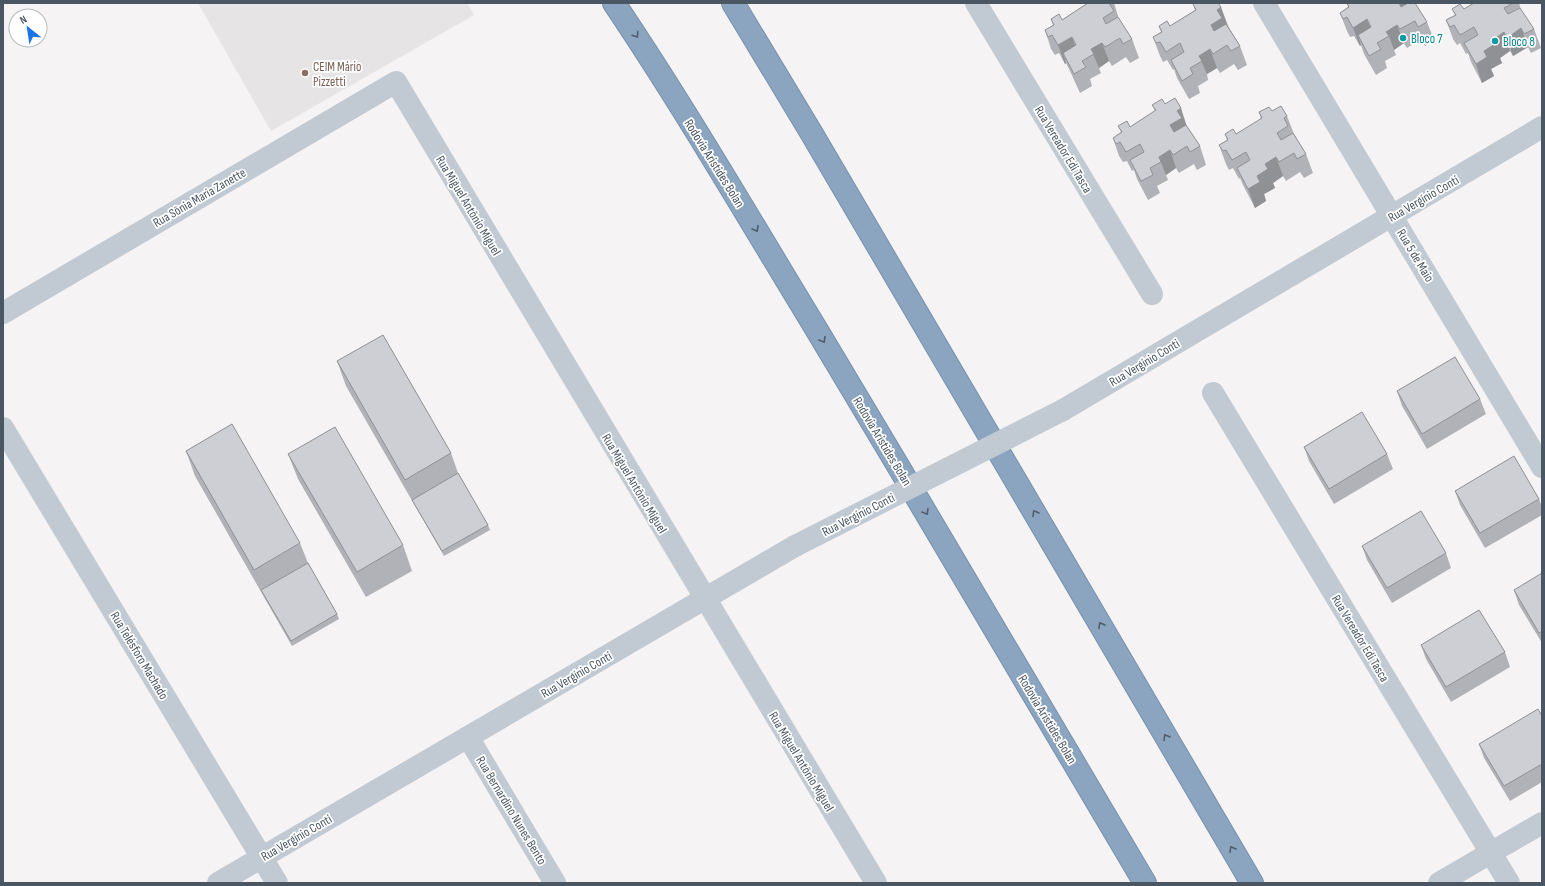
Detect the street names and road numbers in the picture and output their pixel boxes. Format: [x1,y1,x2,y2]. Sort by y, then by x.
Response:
street label: Rua Vereador Edi Tasca [1031,103,1095,196]
street label: Rodovia Aristides Bolan [681,116,748,211]
street label: Rua Miguel Antônio Miguel [432,153,504,258]
street label: Rua Sônia Maria Zanette [150,165,249,231]
street label: Rua Vergínio Conti [1385,172,1462,226]
street label: Rua 5 de Maio [1393,226,1437,285]
street label: Rua Vergínio Conti [1106,336,1183,390]
street label: Rodovia Aristides Bolan [849,394,915,489]
street label: Rua Miguel Antônio Miguel [598,431,670,536]
street label: Rua Vergínio Conti [820,490,897,540]
street label: Rua Vereador Edi Tasca [1328,592,1392,685]
street label: Rua Telésforo Machado [107,609,172,702]
street label: Rua Vergínio Conti [538,648,615,702]
street label: Rodovia Aristides Bolan [1014,672,1080,767]
street label: Rua Miguel Antônio Miguel [765,709,837,814]
street label: Rua Bernardino Nunes Bento [472,753,550,868]
street label: Rua Vergínio Conti [258,811,335,865]

